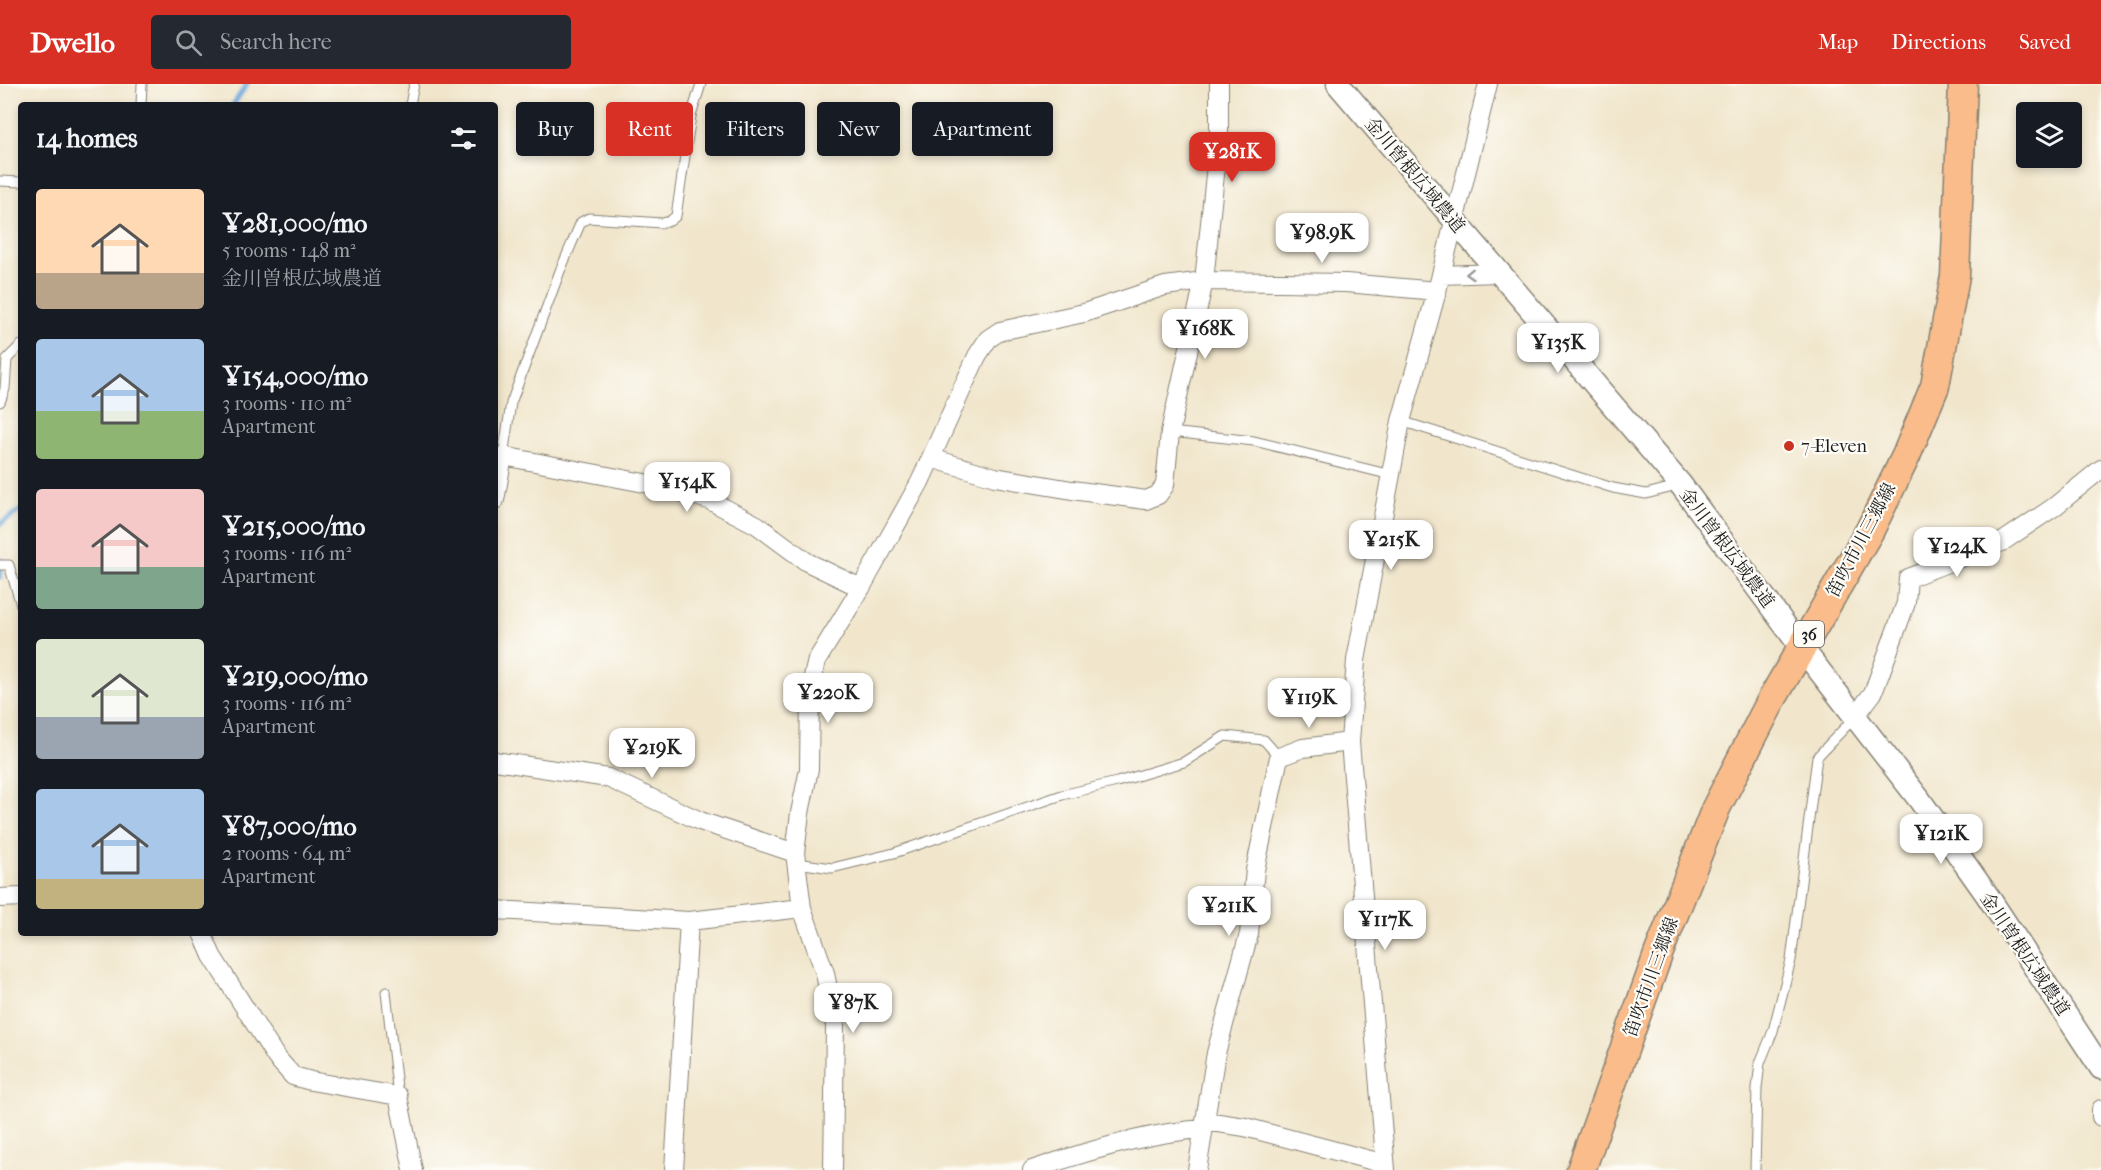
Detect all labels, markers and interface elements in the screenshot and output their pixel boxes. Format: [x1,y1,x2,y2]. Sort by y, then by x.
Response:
search box [151,15,571,69]
text: Dwello [30,26,115,59]
icon: search [172,26,205,59]
text: Search here [220,29,332,55]
text: Map [1818,30,1858,54]
text: Directions [1891,30,1986,54]
text: Saved [2019,30,2071,54]
chip: Buy [516,102,594,156]
chip: Rent [606,102,693,156]
chip: Filters [705,102,805,156]
chip: New [817,102,900,156]
chip: Apartment [912,102,1053,156]
map controls [2016,102,2082,168]
button: layers [2016,102,2082,168]
street label: 金川曽根広域農道 [1360,113,1469,237]
icon: filters [447,122,480,155]
text: 14 homes [36,123,138,154]
pin: ¥281K [1190,132,1274,183]
text: ¥281K [1203,140,1261,163]
text: ¥281,000/mo [222,208,367,239]
icon: home [84,213,156,285]
pin: ¥98.9K [1273,213,1371,264]
text: ¥98.9K [1290,221,1354,244]
text: 5 rooms · 148 m² [222,239,356,262]
text: 金川曽根広域農道 [222,267,382,290]
one-way arrow [1465,268,1474,281]
pin: ¥168K [1163,309,1247,360]
text: ¥168K [1176,317,1234,340]
pin: ¥135K [1516,323,1600,374]
text: ¥135K [1531,331,1585,354]
text: ¥154,000/mo [222,361,368,392]
icon: home [84,363,156,435]
text: 3 rooms · 110 m² [222,392,351,415]
text: Apartment [222,415,316,438]
place label: 7-Eleven [1801,436,1867,457]
marker: 7-Eleven [1782,439,1796,453]
pin: ¥154K [645,462,729,513]
text: ¥154K [658,470,716,493]
street label: 笛吹市川三郷線 [1823,480,1900,601]
street label: 金川曽根広域農道 [1675,484,1778,612]
text: ¥215,000/mo [222,511,365,542]
icon: home [84,513,156,585]
pin: ¥215K [1349,520,1433,571]
pin: ¥124K [1915,527,1999,578]
text: ¥215K [1363,528,1419,551]
text: ¥124K [1927,535,1987,558]
text: 3 rooms · 116 m² [222,542,351,565]
text: Apartment [222,565,316,588]
road number: 36 [1794,621,1824,647]
text: ¥219,000/mo [222,661,368,692]
icon: home [84,663,156,735]
pin: ¥220K [786,673,870,724]
pin: ¥119K [1267,678,1351,729]
text: ¥220K [797,681,859,704]
text: ¥119K [1282,686,1336,709]
text: 3 rooms · 116 m² [222,692,351,715]
text: Apartment [222,715,316,738]
pin: ¥219K [610,728,694,779]
text: ¥219K [623,736,681,759]
text: ¥87,000/mo [222,811,357,842]
icon: home [84,813,156,885]
pin: ¥121K [1899,814,1983,865]
text: ¥121K [1914,822,1968,845]
text: 2 rooms · 64 m² [222,842,351,865]
text: Apartment [222,865,316,888]
pin: ¥211K [1187,886,1271,937]
street label: 金川曽根広域農道 [1976,889,2074,1020]
text: ¥211K [1202,894,1256,917]
pin: ¥117K [1343,900,1427,951]
text: ¥117K [1358,908,1412,931]
street label: 笛吹市川三郷線 [1620,914,1683,1040]
pin: ¥87K [817,983,889,1034]
text: ¥87K [828,991,878,1014]

